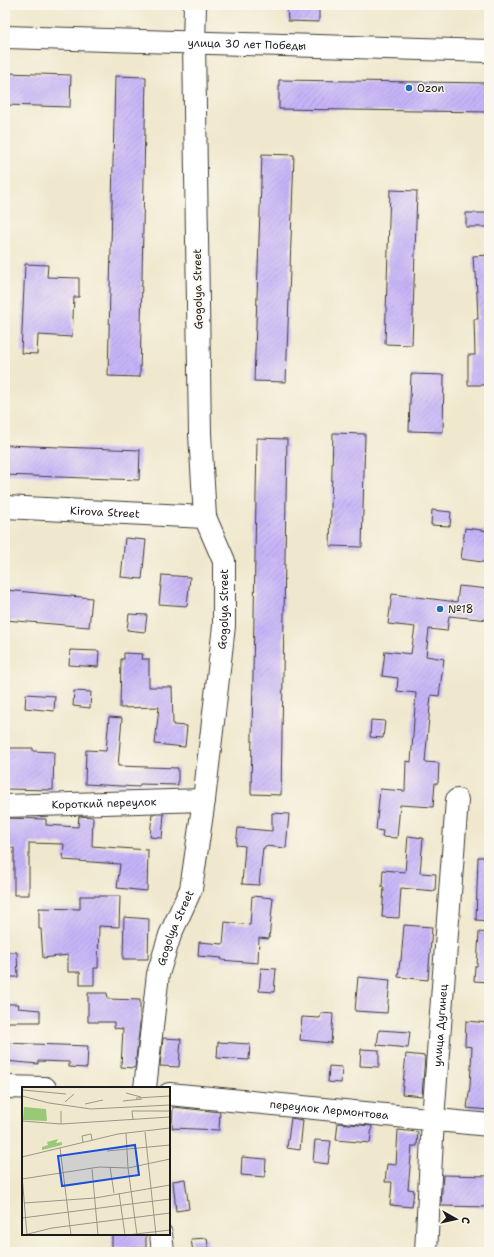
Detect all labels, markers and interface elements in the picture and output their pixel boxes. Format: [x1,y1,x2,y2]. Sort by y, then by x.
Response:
street label: улица 30 лет Победы [187,35,306,53]
place label: Ozon [417,81,445,96]
marker: Ozon [404,83,414,93]
street label: Gogolya Street [190,248,206,329]
street label: Kirova Street [70,503,140,521]
street label: Gogolya Street [214,569,232,650]
place label: №18 [448,602,473,617]
marker: №18 [435,604,445,614]
street label: Короткий переулок [51,794,157,812]
street label: Gogolya Street [153,887,197,968]
street label: улица Дугинец [429,984,451,1067]
inset map [22,1087,170,1235]
street label: переулок Лермонтова [269,1096,389,1123]
north arrow [436,1199,476,1239]
text: С [457,1216,473,1225]

